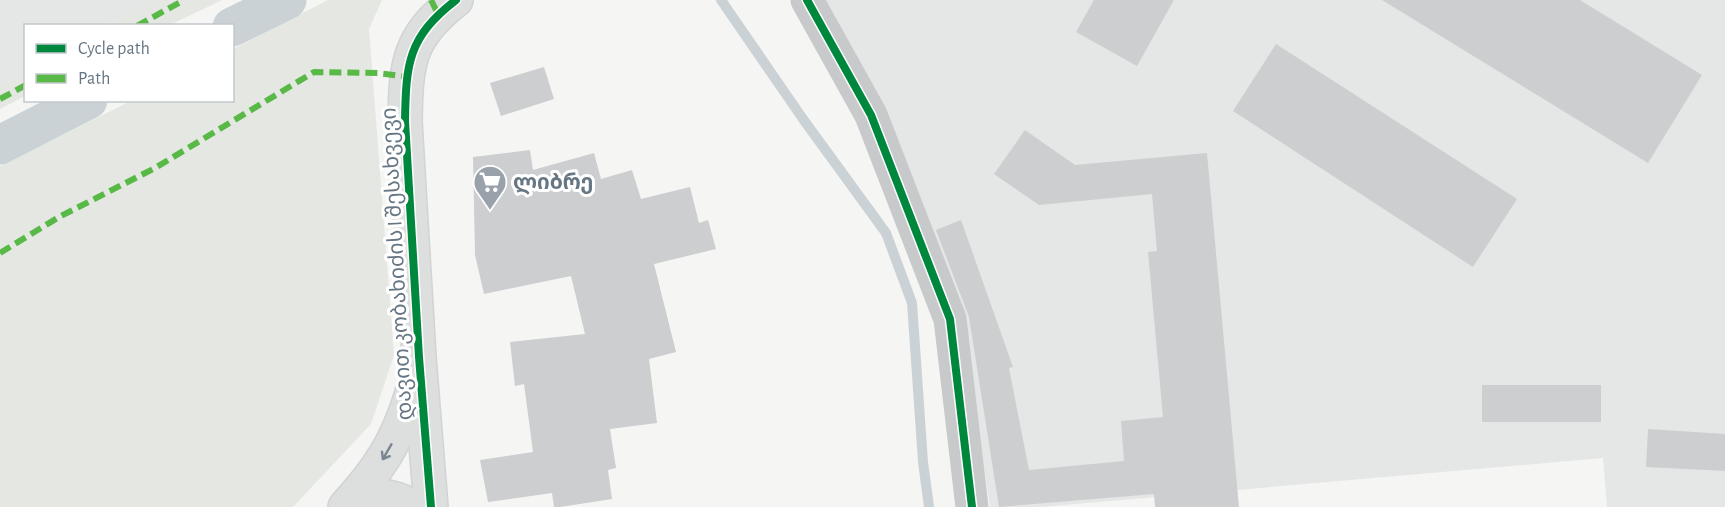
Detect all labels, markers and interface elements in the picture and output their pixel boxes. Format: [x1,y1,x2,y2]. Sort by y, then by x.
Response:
legend [24,24,234,102]
text: Cycle path [78,40,150,58]
text: Path [78,70,110,88]
street label: დავით კობახიძის I შესახვევი [378,107,418,421]
supermarket icon: ლიბრე [472,164,508,211]
place label: ლიბრე [513,172,593,195]
one-way arrow [381,443,393,460]

